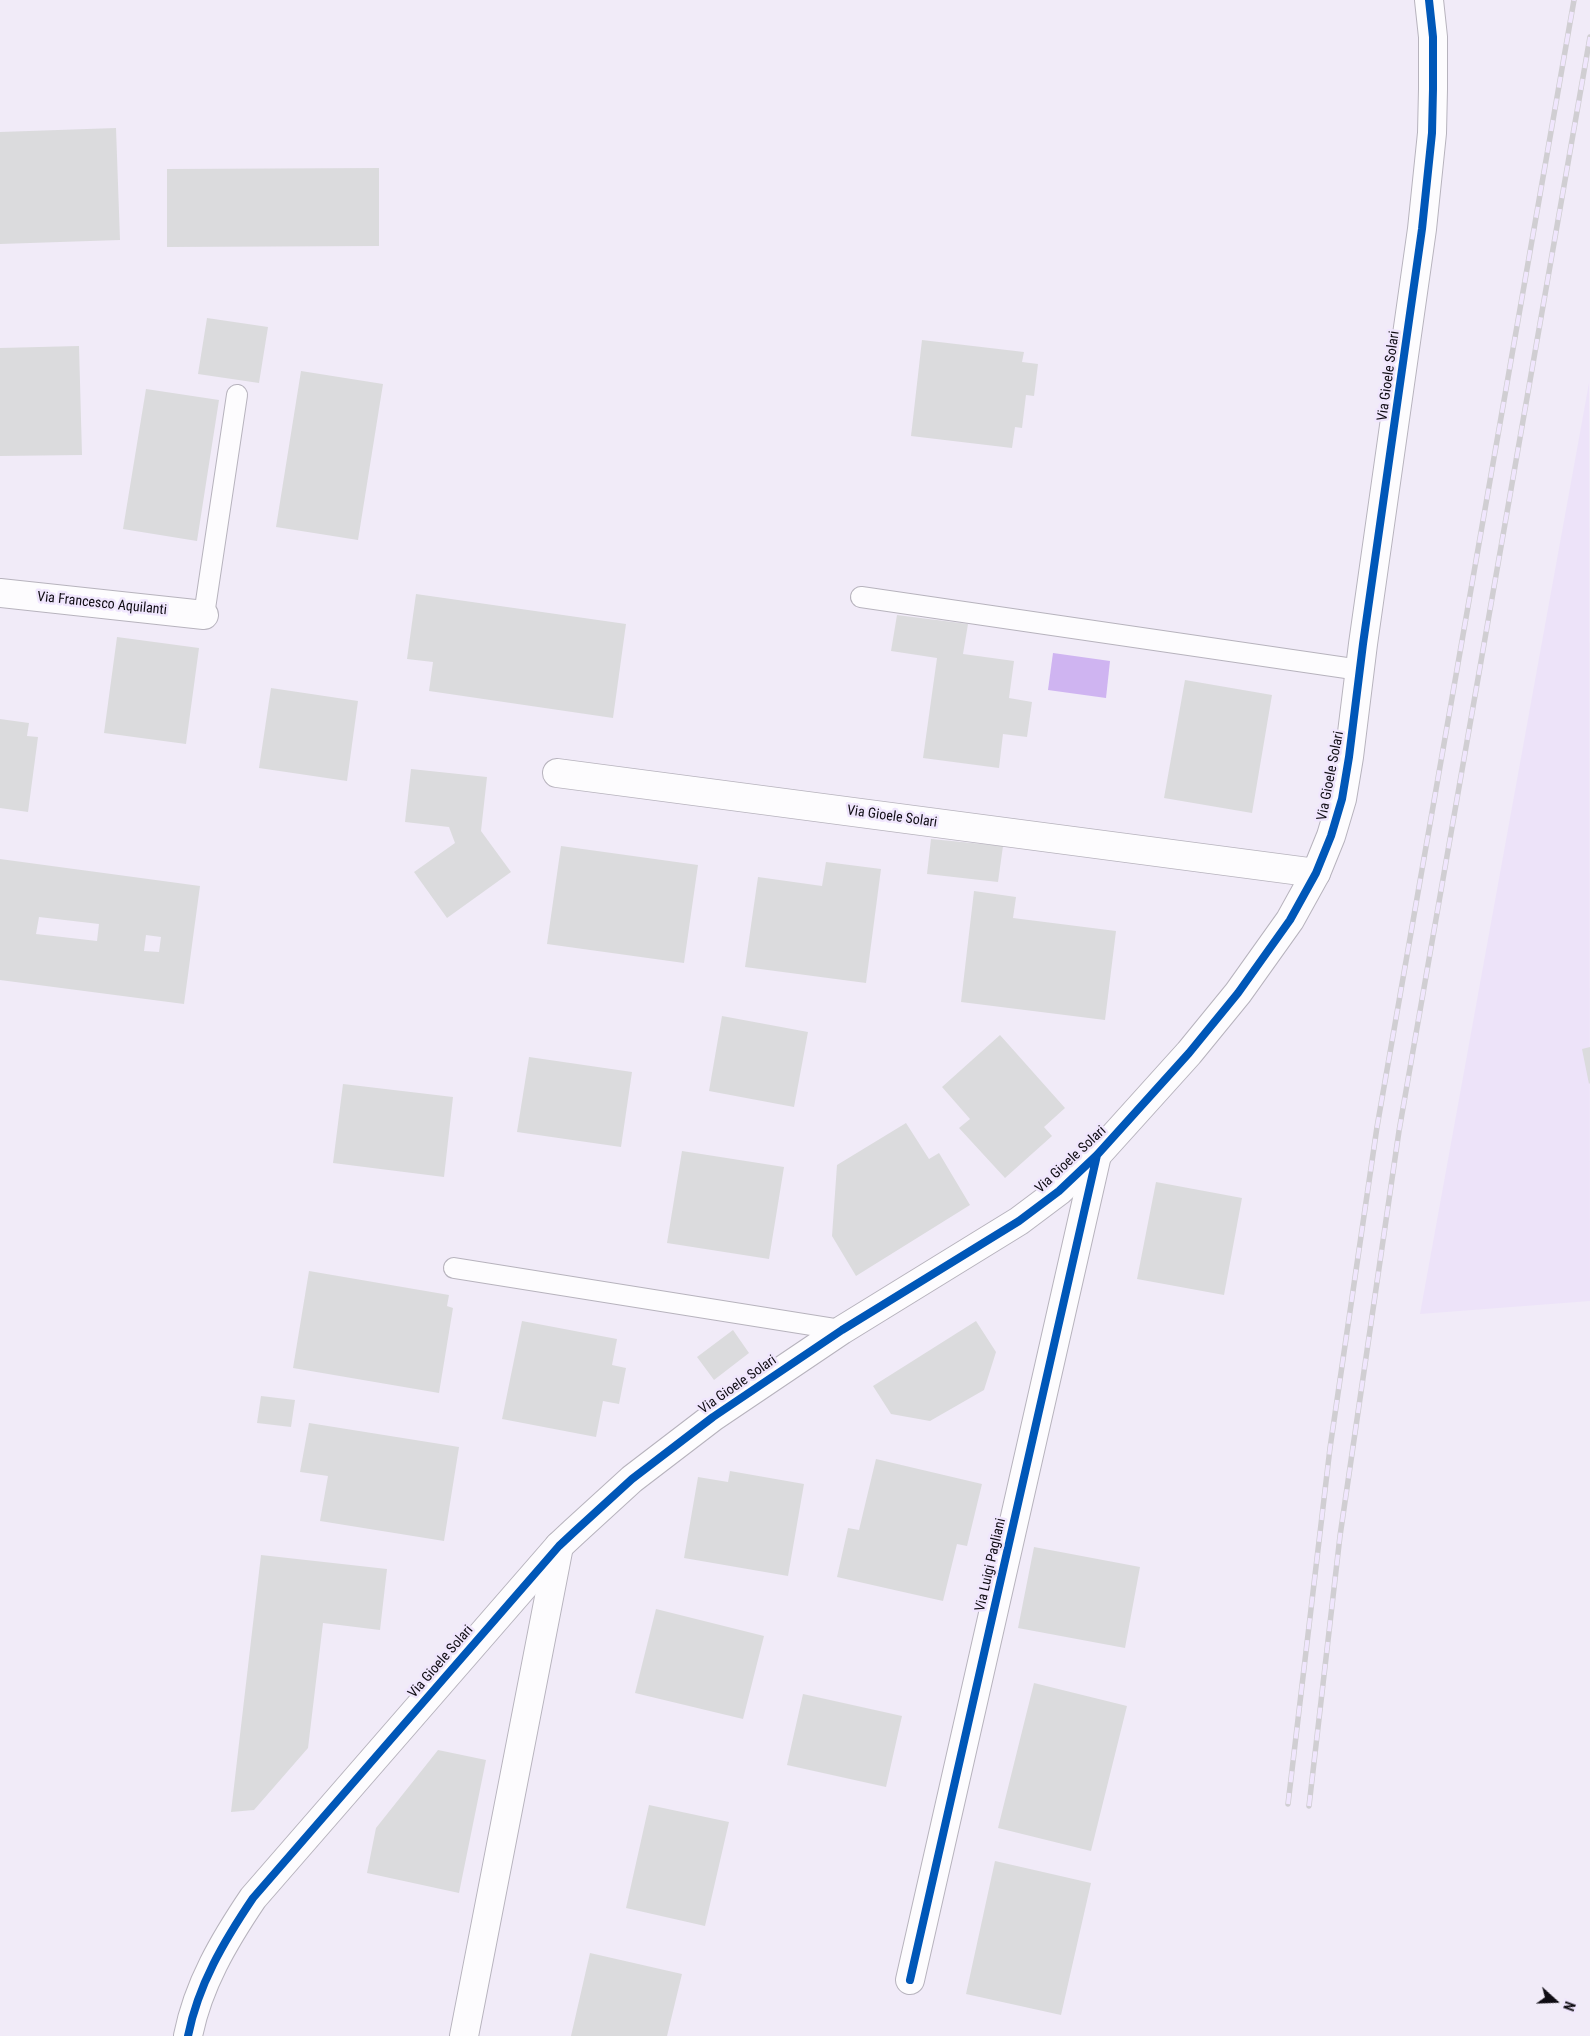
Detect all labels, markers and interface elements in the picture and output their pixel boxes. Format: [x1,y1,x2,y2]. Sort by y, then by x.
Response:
street label: Via Gioele Solari [1374,330,1404,422]
street label: Via Francesco Aquilanti [36,589,168,619]
street label: Via Gioele Solari [1314,730,1348,822]
street label: Via Gioele Solari [846,802,938,832]
street label: Via Gioele Solari [1032,1123,1110,1197]
street label: Via Gioele Solari [696,1352,780,1418]
street label: Via Luigi Pagliani [972,1517,1010,1613]
street label: Via Gioele Solari [405,1622,477,1702]
north arrow [1530,1976,1580,2026]
text: N [1560,1999,1578,2013]

